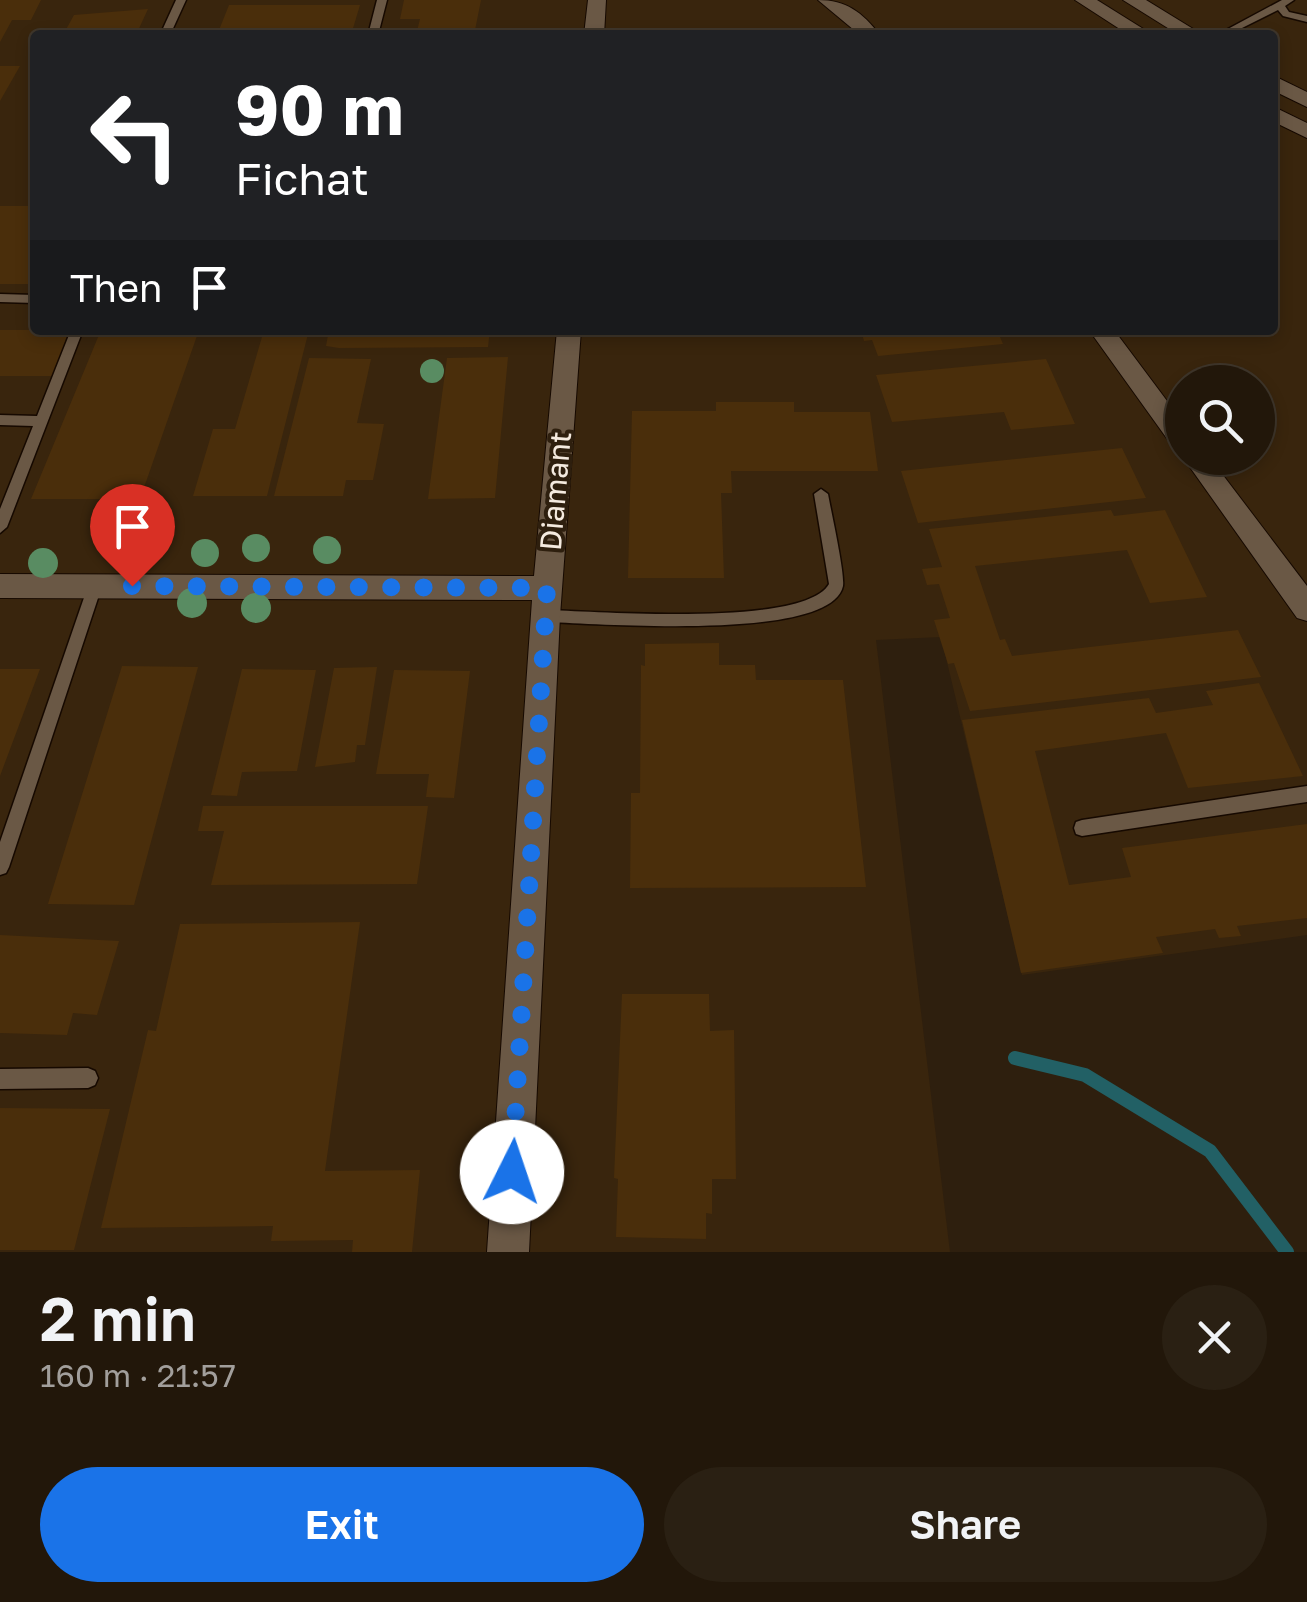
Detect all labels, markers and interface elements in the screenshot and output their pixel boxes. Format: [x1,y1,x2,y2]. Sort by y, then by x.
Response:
text: 90 m [235,66,404,150]
icon: left [70,70,200,200]
text: Fichat [235,151,369,205]
icon: arrive [182,260,237,315]
text: Then [70,265,162,310]
map controls [1165,365,1275,475]
button: search [1165,365,1275,475]
street label: Diamant [532,430,578,552]
pin [90,484,175,587]
icon: arrive [105,499,160,554]
position arrow [460,1120,564,1224]
text: 2 min [40,1282,196,1354]
button: close [1162,1285,1267,1390]
text: 160 m · 21:57 [40,1356,236,1394]
button: Exit [40,1467,644,1582]
button: Share [664,1467,1267,1582]

